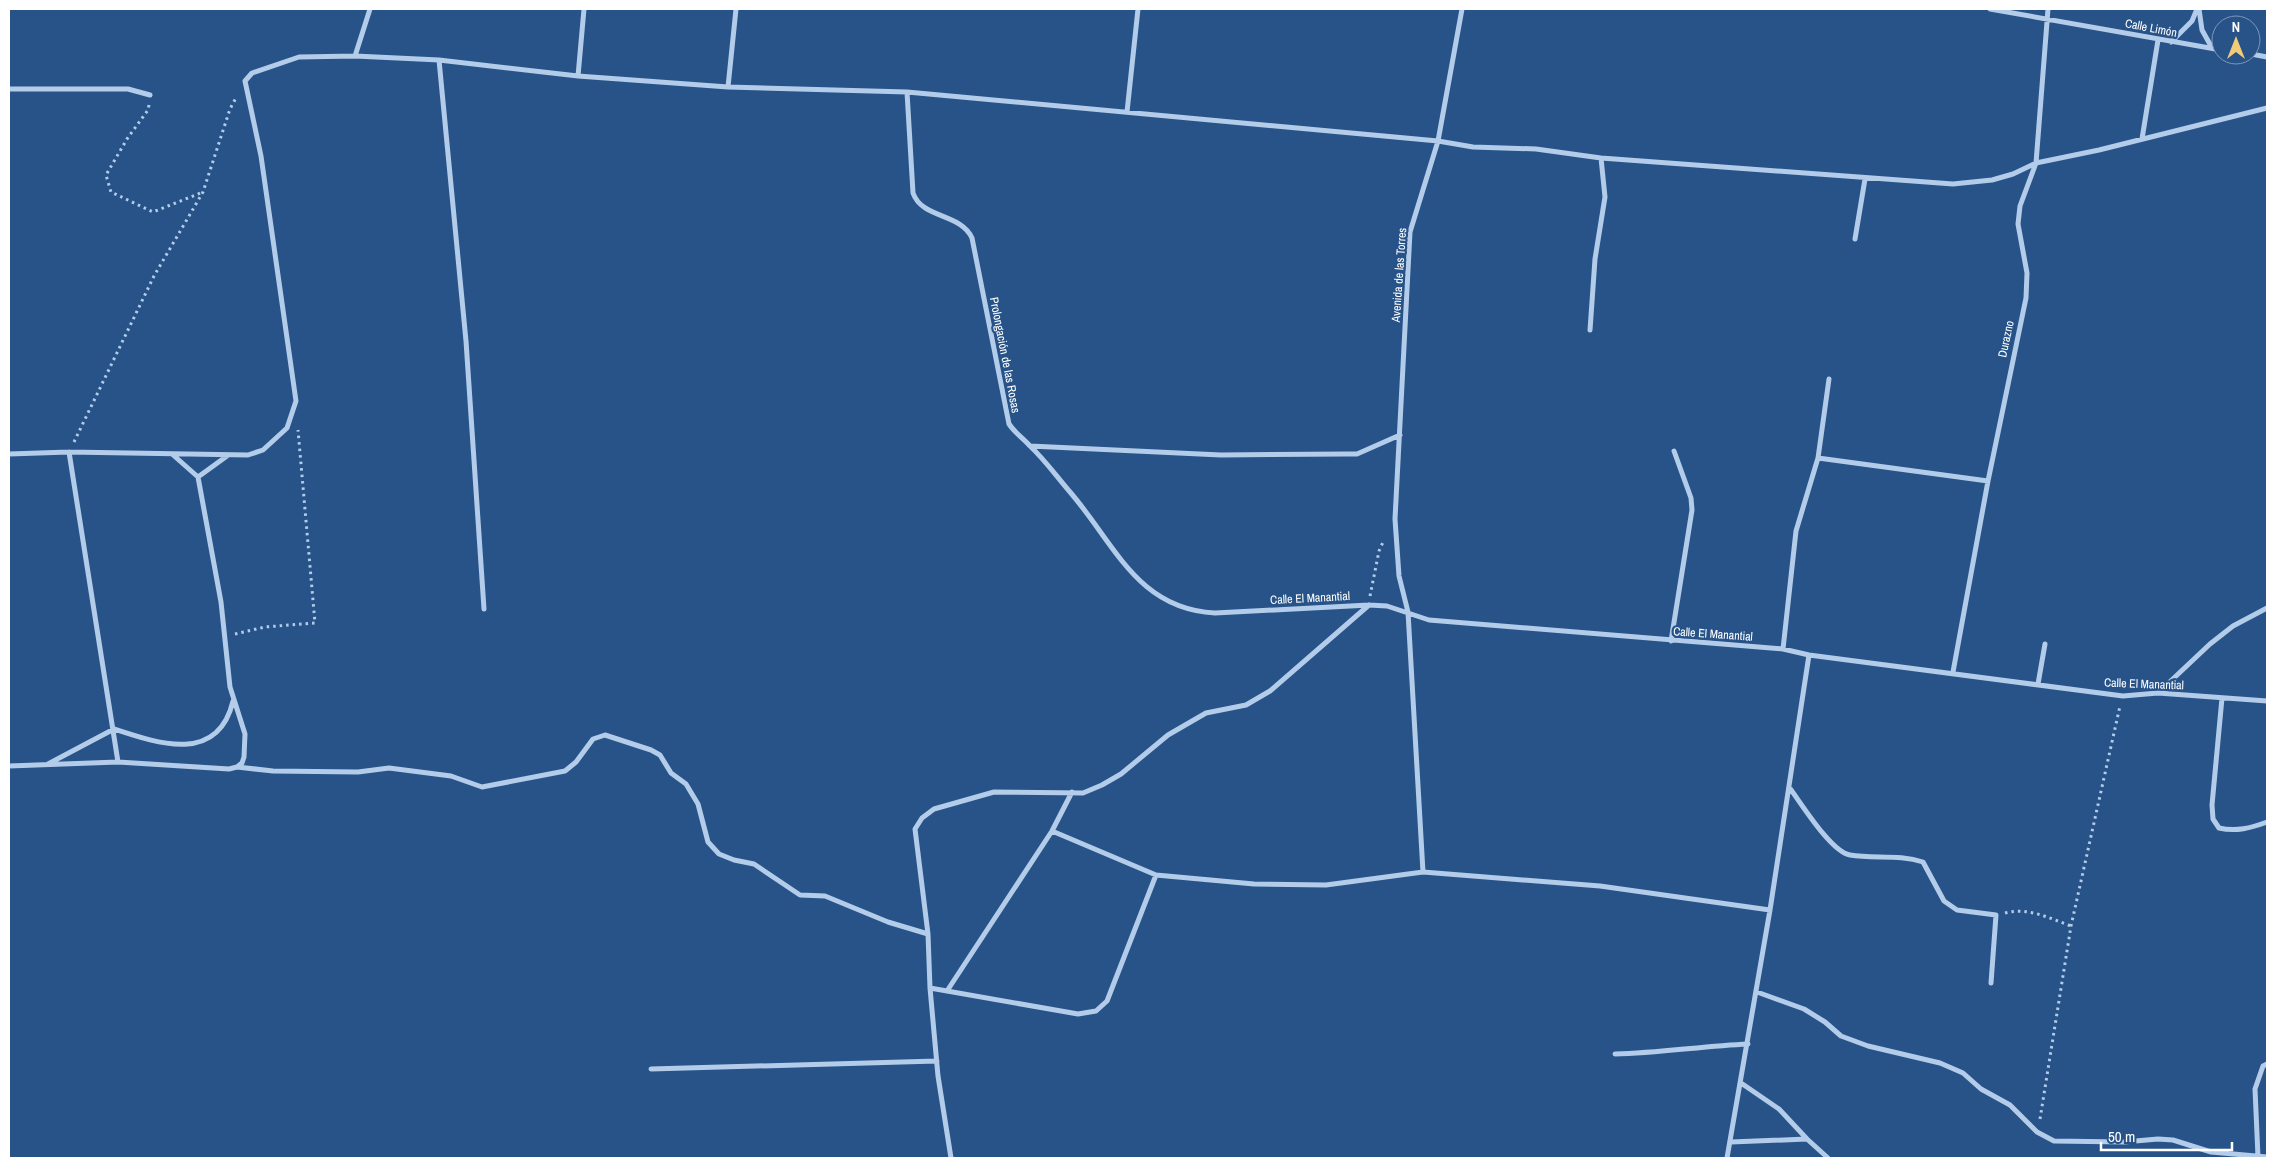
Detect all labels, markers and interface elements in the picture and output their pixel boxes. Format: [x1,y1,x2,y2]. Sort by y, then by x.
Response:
street label: Calle Limón [2124,15,2178,41]
north arrow [2211,15,2261,65]
text: N [2232,18,2240,36]
street label: Avenida de las Torres [1388,227,1410,324]
street label: Prolongación de las Rosas [986,296,1024,414]
street label: Durazno [1994,319,2018,359]
street label: Calle El Manantial [1270,588,1350,608]
street label: Calle El Manantial [1673,623,1753,645]
street label: Calle El Manantial [2104,675,2184,693]
scale bar [2101,1120,2232,1152]
text: 50 m [2108,1126,2135,1147]

